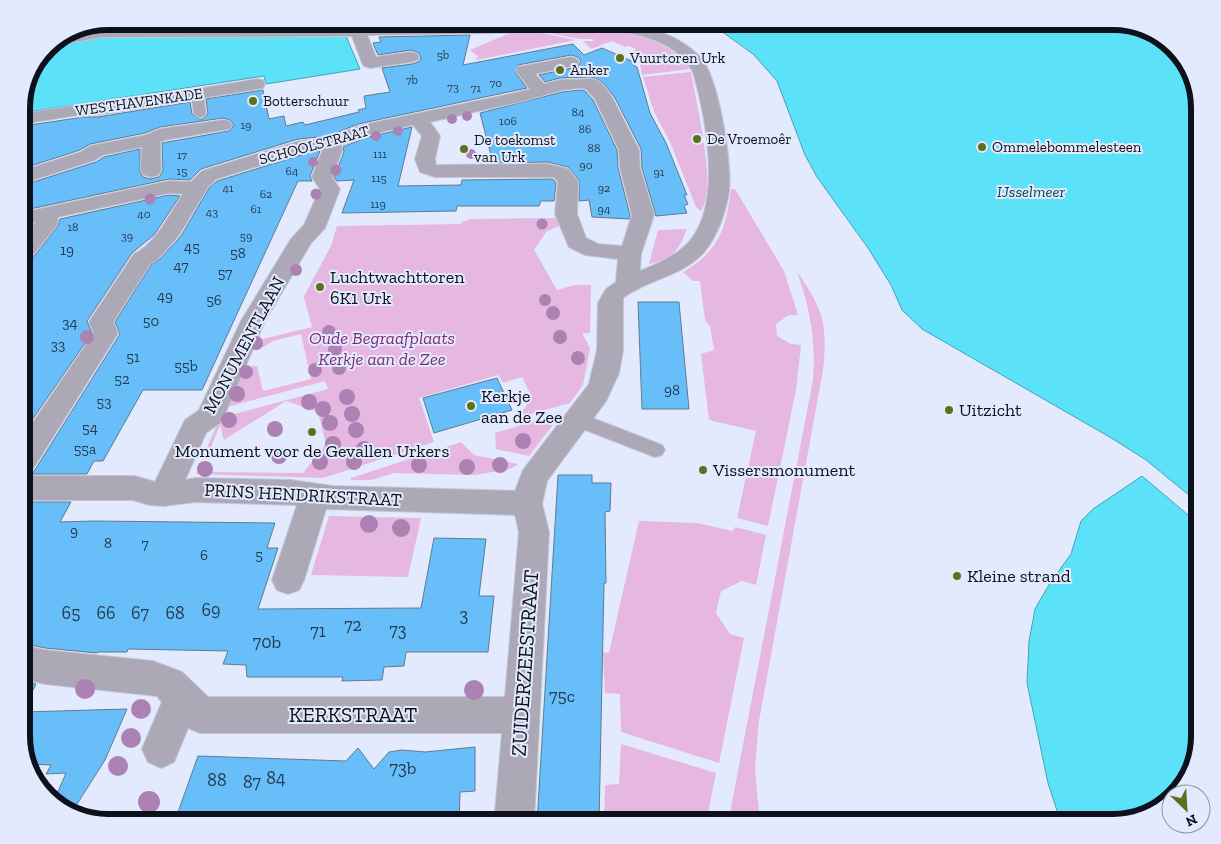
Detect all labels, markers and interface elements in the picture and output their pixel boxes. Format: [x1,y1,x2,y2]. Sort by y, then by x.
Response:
house number: 5b [437,48,449,62]
place label: Vuurtoren Urk [629,49,726,67]
marker: Vuurtoren Urk [614,52,626,64]
place label: Anker [570,61,609,79]
marker: Anker [554,64,566,76]
house number: 7b [406,73,418,87]
house number: 70 [490,76,502,90]
house number: 73 [447,80,459,94]
house number: 71 [471,81,482,95]
street label: WESTHAVENKADE [74,84,204,120]
place label: Botterschuur [263,92,349,110]
marker: Botterschuur [247,95,259,107]
house number: 84 [572,105,585,119]
house number: 106 [499,114,517,128]
house number: 19 [241,118,252,132]
street label: SCHOOLSTRAAT [257,122,371,168]
house number: 86 [579,122,591,136]
place label: De Vroemoêr [707,130,792,148]
place label: De toekomst van Urk [474,131,556,166]
marker: De Vroemoêr [691,133,703,145]
place label: Ommelebommelesteen [992,138,1142,156]
house number: 88 [588,141,600,155]
marker: Ommelebommelesteen [976,141,988,153]
marker: De toekomst van Urk [458,143,470,155]
house number: 111 [373,147,387,161]
house number: 17 [177,148,187,162]
house number: 90 [579,158,593,172]
house number: 15 [177,164,187,178]
house number: 64 [286,164,299,178]
house number: 91 [654,165,665,179]
house number: 115 [371,171,387,185]
house number: 41 [222,181,234,195]
house number: 92 [598,181,610,195]
water label: IJsselmeer [997,182,1065,201]
house number: 62 [260,187,272,201]
house number: 119 [370,197,386,211]
house number: 61 [251,202,262,216]
house number: 94 [598,202,611,216]
house number: 43 [206,205,218,219]
house number: 40 [137,207,151,221]
house number: 18 [67,220,79,234]
house number: 39 [121,229,133,243]
house number: 59 [240,229,252,243]
house number: 45 [184,238,200,256]
house number: 19 [60,241,74,259]
house number: 58 [230,244,246,262]
house number: 47 [174,257,188,275]
house number: 57 [218,264,232,282]
place label: Luchtwachttoren 6K1 Urk [330,266,465,309]
street label: MONUMENTLAAN [199,273,289,417]
marker: Luchtwachttoren 6K1 Urk [314,281,326,293]
house number: 49 [157,287,173,305]
house number: 56 [206,291,222,309]
house number: 50 [143,312,159,330]
house number: 34 [62,314,78,332]
park label: Oude Begraafplaats Kerkje aan de Zee [309,327,455,370]
house number: 33 [51,336,65,354]
house number: 51 [126,348,140,366]
house number: 55b [174,357,198,375]
house number: 52 [114,370,130,388]
house number: 98 [664,381,680,399]
place label: Kerkje aan de Zee [481,385,563,428]
house number: 53 [96,393,112,411]
place label: Uitzicht [959,399,1022,421]
marker: Kerkje aan de Zee [465,400,477,412]
marker: Uitzicht [943,404,955,416]
house number: 54 [82,419,98,437]
marker: Monument voor de Gevallen Urkers [306,426,318,438]
house number: 55a [74,440,96,458]
place label: Monument voor de Gevallen Urkers [175,440,449,462]
place label: Vissersmonument [712,459,856,481]
marker: Vissersmonument [697,464,709,476]
street label: PRINS HENDRIKSTRAAT [204,479,402,511]
house number: 9 [70,522,78,540]
house number: 8 [104,534,112,552]
house number: 7 [141,535,149,553]
house number: 6 [200,546,208,564]
house number: 5 [255,546,263,564]
place label: Kleine strand [967,565,1071,587]
street label: ZUIDERZEESTRAAT [506,569,543,757]
marker: Kleine strand [951,570,963,582]
house number: 69 [201,599,221,621]
house number: 65 [62,602,80,624]
house number: 66 [96,602,116,624]
house number: 67 [131,602,150,624]
house number: 68 [165,602,185,624]
house number: 3 [460,604,469,626]
house number: 72 [344,614,362,636]
house number: 73 [389,619,407,641]
house number: 71 [310,620,326,642]
house number: 70b [253,631,281,653]
house number: 75c [549,685,575,707]
street label: KERKSTRAAT [289,702,417,727]
house number: 73b [390,757,416,779]
house number: 84 [266,767,286,789]
house number: 88 [207,769,227,791]
house number: 87 [243,771,262,793]
north arrow [1161,784,1211,834]
text: N [1183,810,1200,830]

